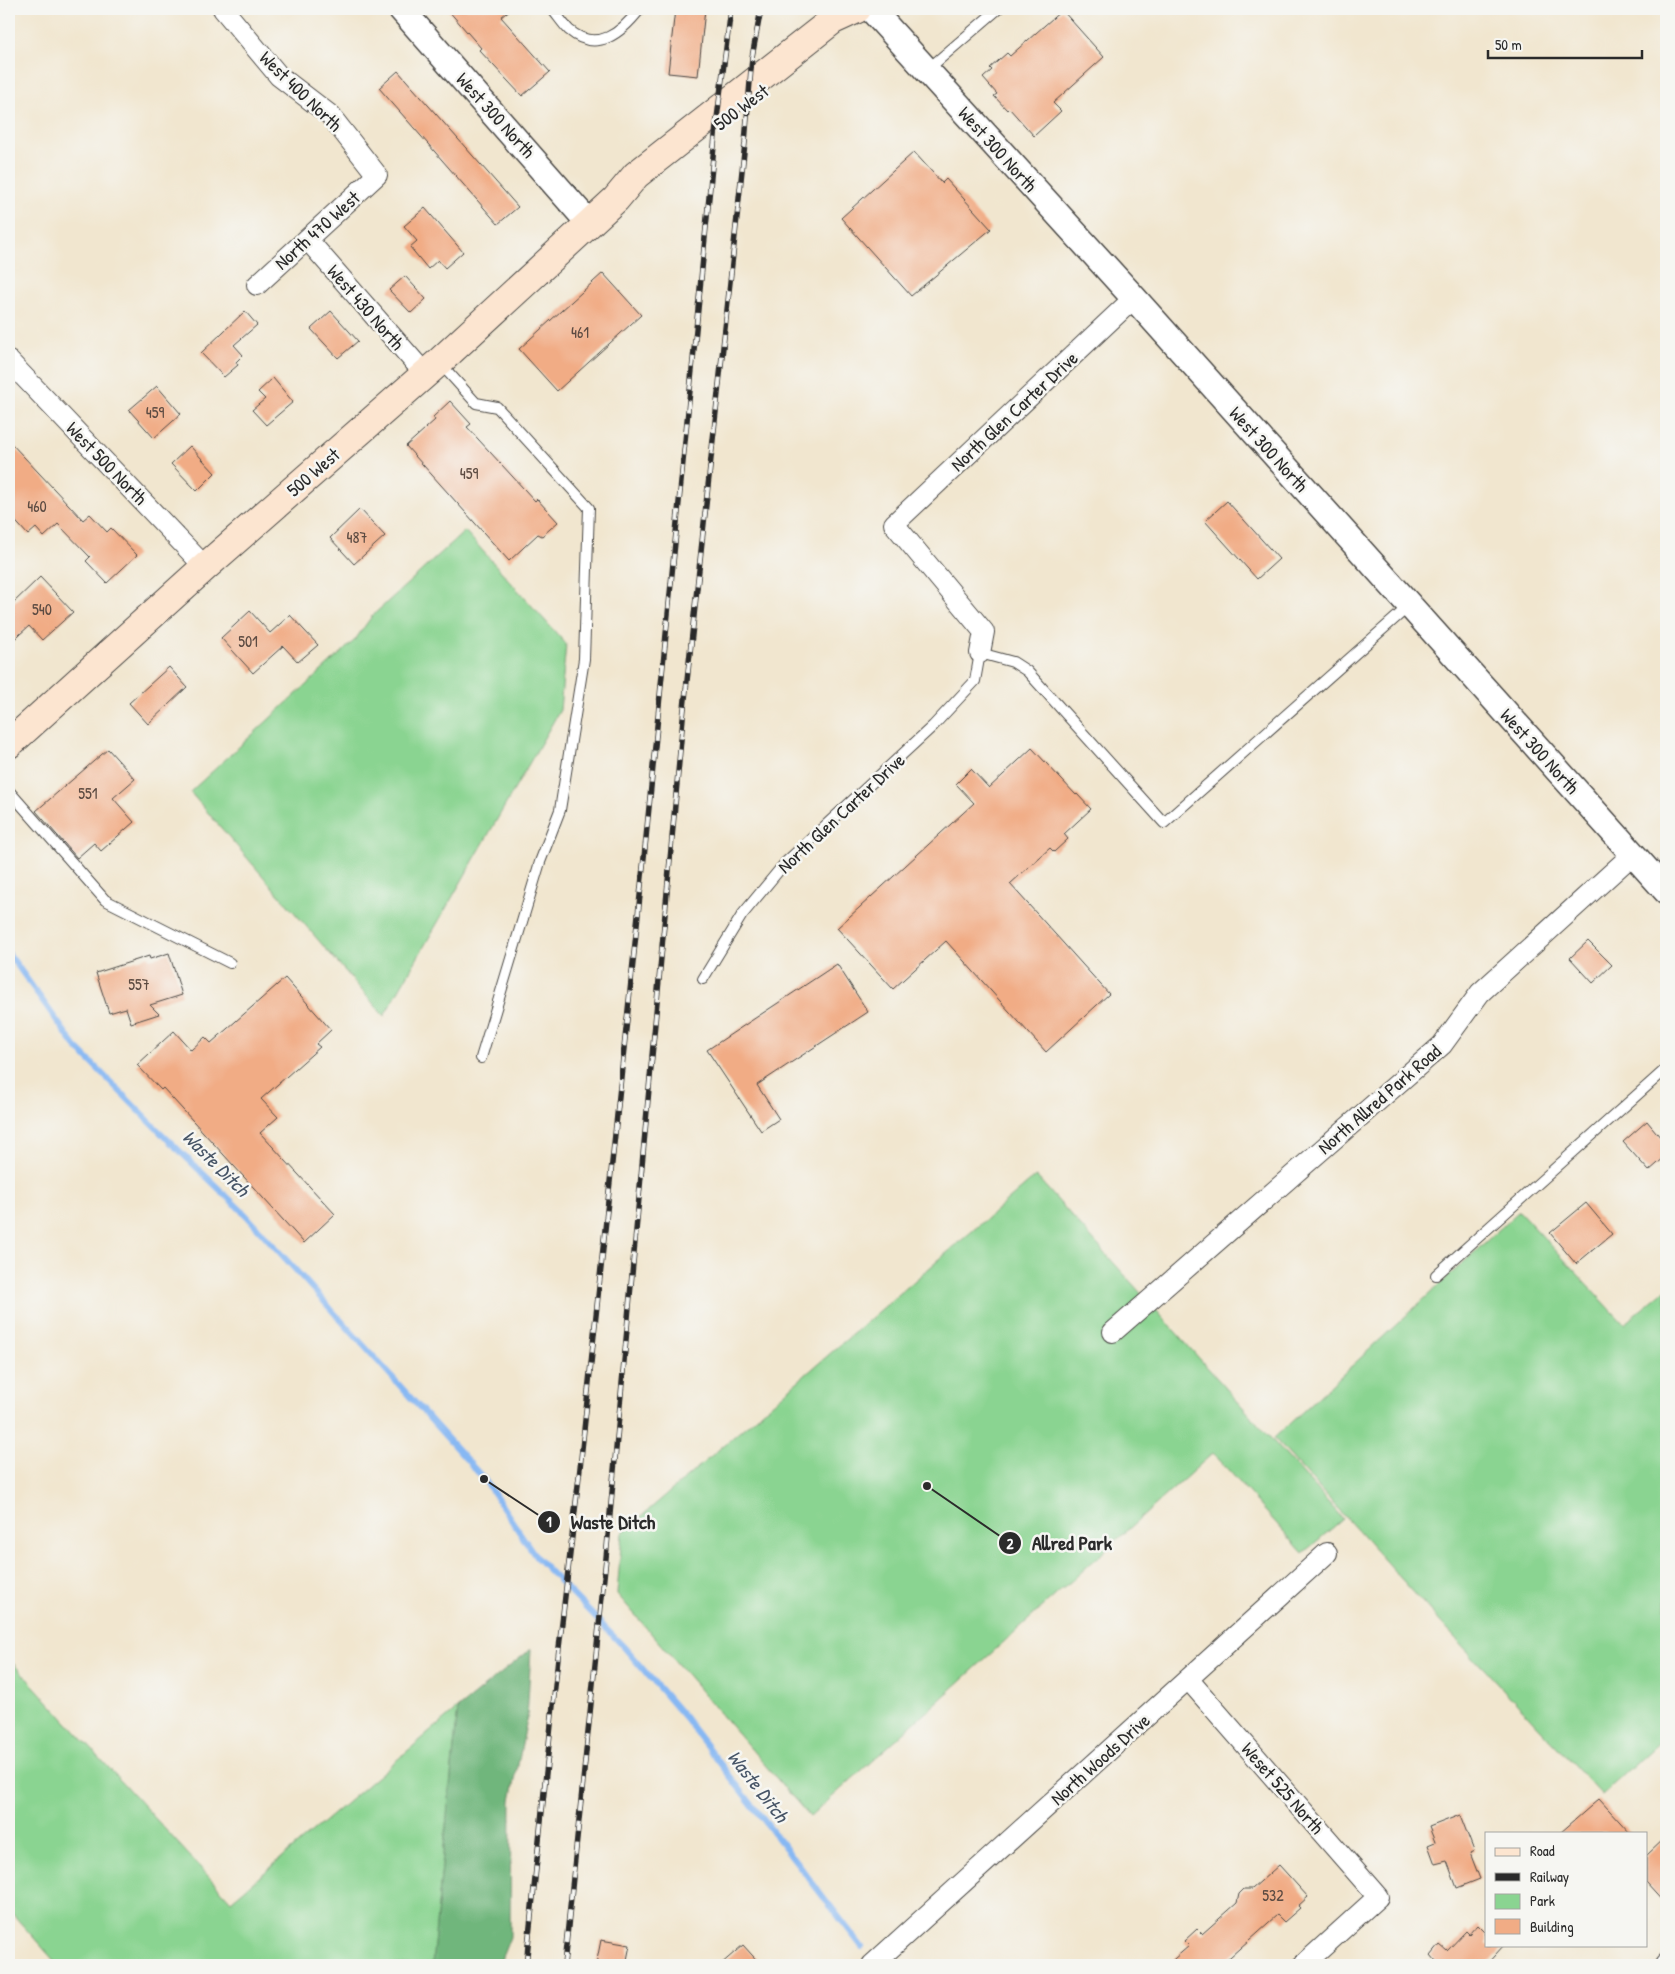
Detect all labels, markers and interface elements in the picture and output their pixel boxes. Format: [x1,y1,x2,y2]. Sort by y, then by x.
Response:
scale bar [1488,28,1641,60]
text: 50 m [1495,34,1522,55]
street label: West 400 North [254,45,348,137]
street label: West 300 North [451,67,541,163]
street label: 500 West [708,78,774,136]
street label: West 300 North [953,101,1043,197]
street label: North 470 West [269,184,366,275]
street label: West 430 North [322,259,410,355]
house number: 461 [571,321,589,343]
street label: North Glen Carter Drive [945,345,1084,477]
house number: 459 [146,401,164,423]
street label: West 300 North [1224,401,1314,497]
street label: West 500 North [61,416,153,510]
street label: 500 West [281,441,345,502]
house number: 459 [460,462,478,484]
house number: 460 [27,495,47,517]
house number: 487 [347,526,367,548]
house number: 540 [32,598,52,620]
house number: 501 [238,630,258,652]
street label: West 300 North [1495,703,1585,799]
street label: North Glen Carter Drive [772,747,911,879]
house number: 551 [78,782,98,804]
house number: 557 [128,973,150,995]
street label: North Allred Park Road [1312,1038,1447,1160]
water label: Waste Ditch [177,1123,257,1203]
callout: Waste Ditch [536,1504,666,1539]
text: Waste Ditch [571,1508,656,1535]
text: 1 [546,1511,552,1532]
callout: Allred Park [997,1526,1122,1561]
text: Allred Park [1032,1529,1113,1556]
text: 2 [1006,1533,1014,1554]
street label: North Woods Drive [1045,1707,1156,1811]
street label: Weset 525 North [1236,1736,1330,1840]
water label: Waste Ditch [722,1744,796,1828]
legend [1485,1832,1648,1946]
text: Road [1530,1840,1555,1861]
text: Railway [1530,1866,1569,1887]
house number: 532 [1262,1884,1284,1906]
text: Park [1530,1890,1555,1911]
text: Building [1530,1916,1574,1937]

